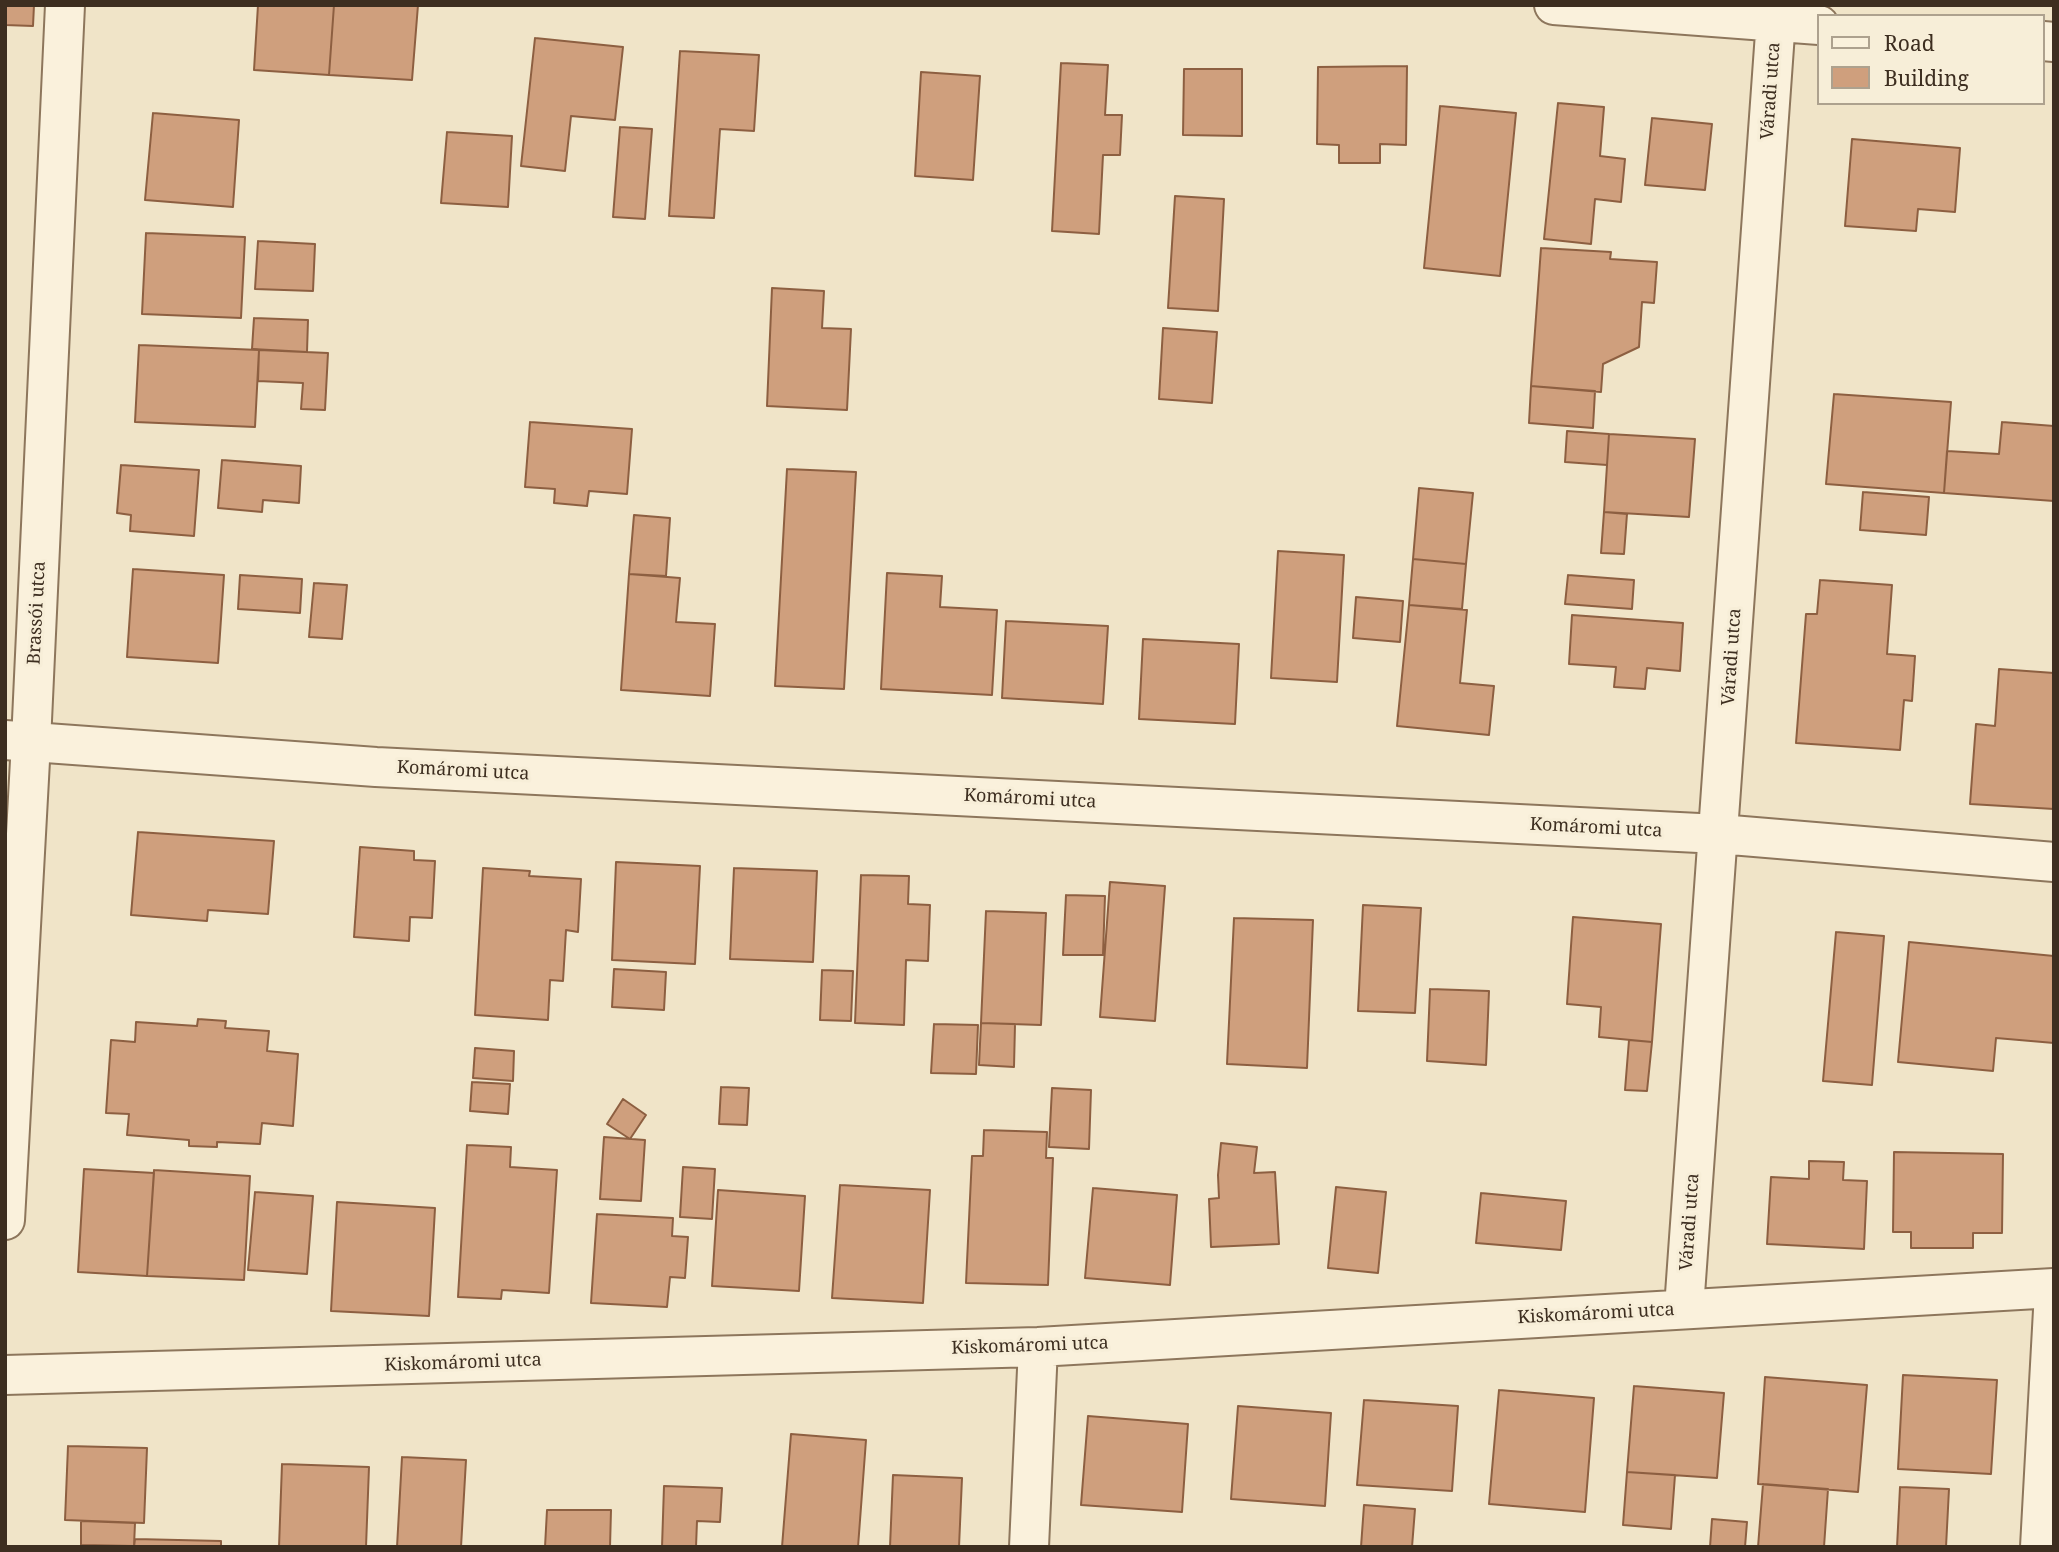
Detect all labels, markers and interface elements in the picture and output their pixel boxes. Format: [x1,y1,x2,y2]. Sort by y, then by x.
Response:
legend [1818,14,2045,105]
text: Road [1884,29,1935,57]
street label: Váradi utca [1757,42,1785,140]
text: Building [1884,64,1969,92]
street label: Brassói utca [23,561,51,665]
street label: Váradi utca [1718,608,1746,706]
street label: Komáromi utca [396,757,530,785]
street label: Komáromi utca [963,785,1097,813]
street label: Komáromi utca [1529,814,1663,842]
street label: Váradi utca [1676,1173,1704,1271]
street label: Kiskomáromi utca [1517,1299,1675,1329]
street label: Kiskomáromi utca [951,1332,1109,1360]
street label: Kiskomáromi utca [384,1349,542,1377]

